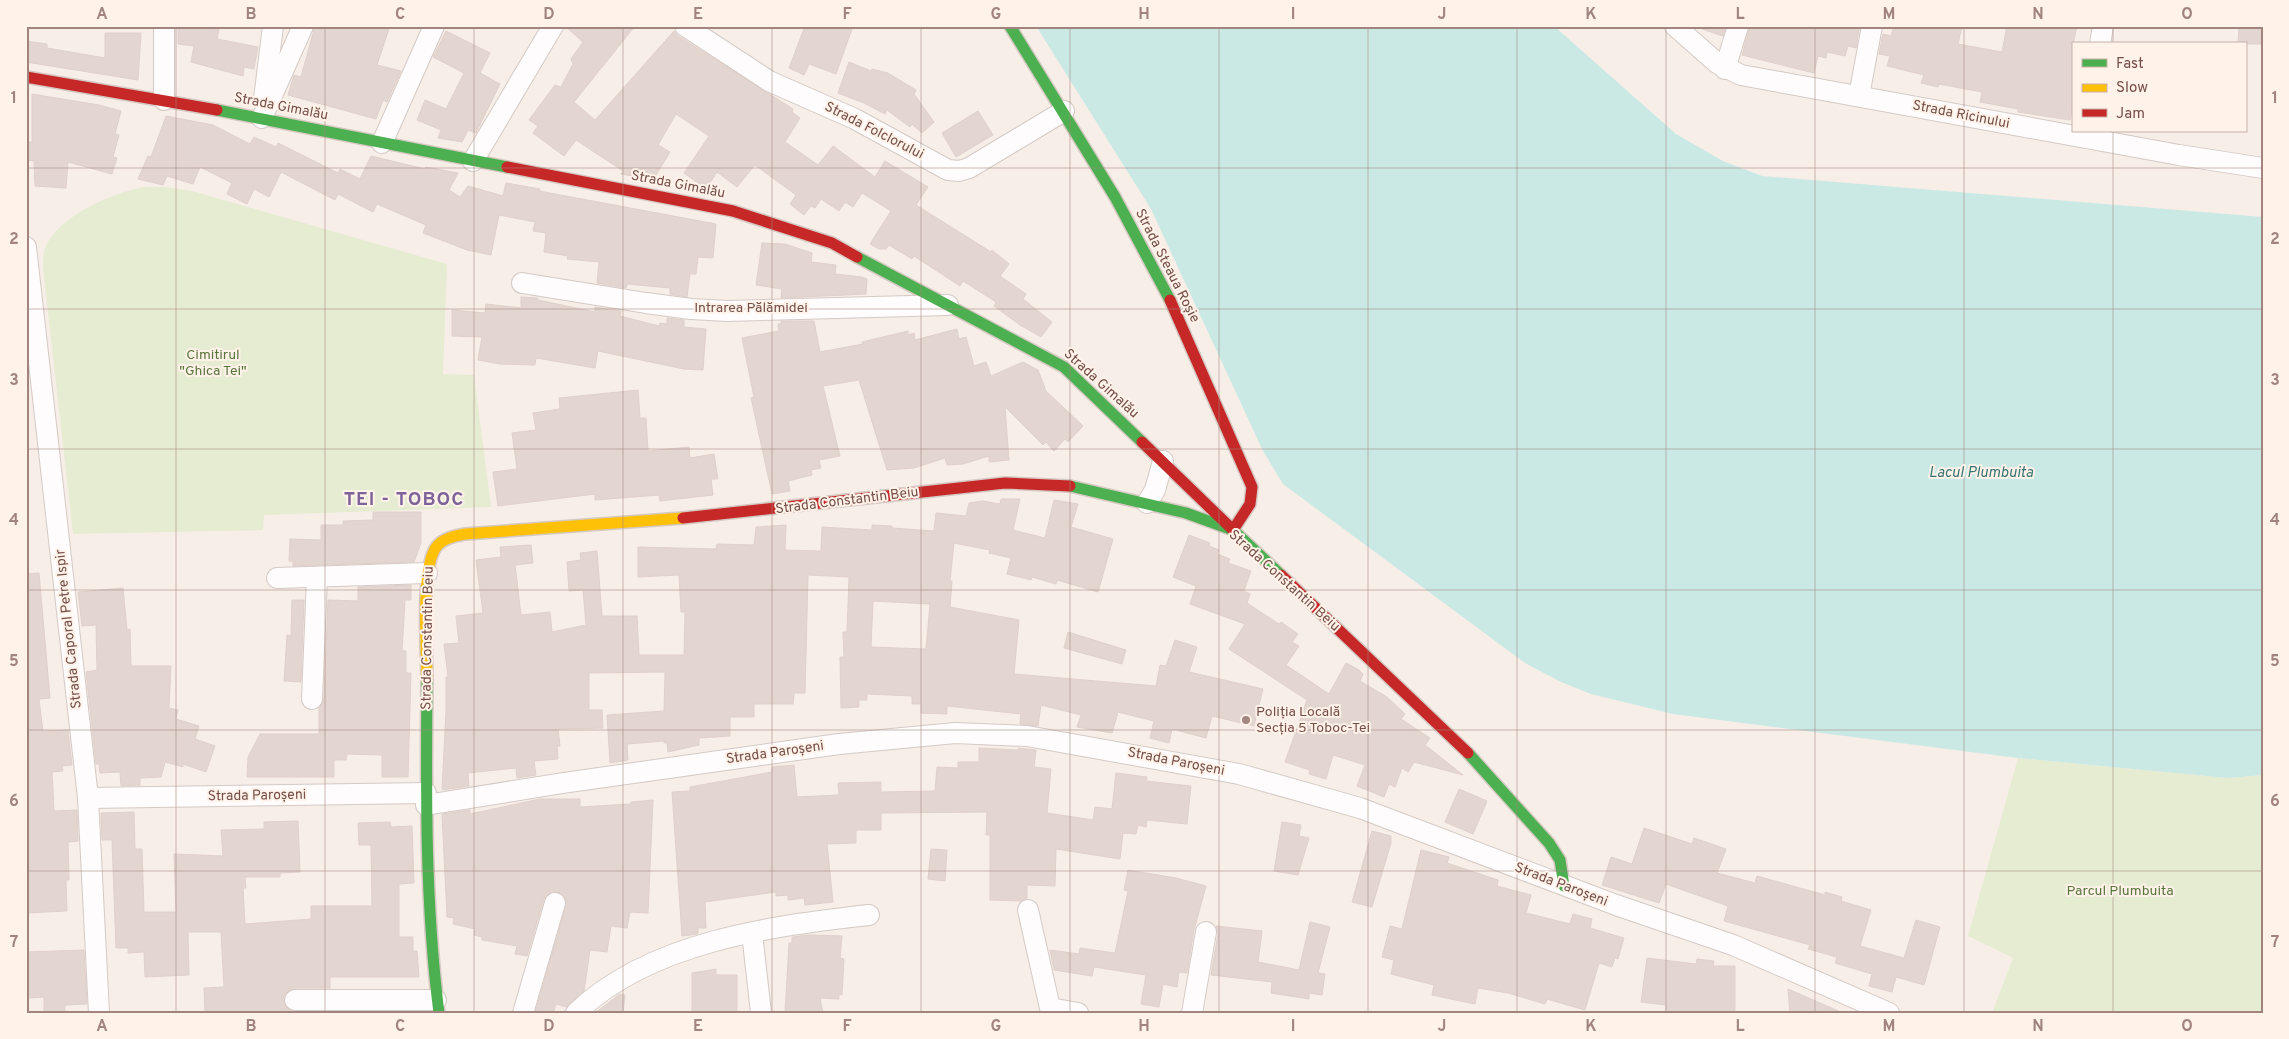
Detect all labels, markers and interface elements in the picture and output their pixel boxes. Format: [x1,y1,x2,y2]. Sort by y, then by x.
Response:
text: A [96,5,108,25]
text: B [245,5,257,25]
text: C [395,5,405,25]
text: D [543,5,555,25]
text: E [693,5,703,25]
text: F [842,5,852,25]
text: G [991,5,1001,25]
text: H [1138,5,1150,25]
text: I [1291,5,1295,25]
text: J [1438,5,1446,25]
text: K [1585,5,1597,25]
text: L [1735,5,1745,25]
text: M [1883,5,1895,25]
text: N [2032,5,2044,25]
text: O [2181,5,2193,25]
legend [2072,42,2246,132]
text: Fast [2116,55,2144,74]
text: Slow [2116,79,2148,98]
text: 1 [11,89,17,109]
text: 1 [2272,89,2278,109]
street label: Strada Gimalău [232,90,330,124]
street label: Strada Ricinului [1911,97,2011,133]
street label: Strada Folclorului [822,99,926,163]
text: Jam [2116,105,2145,124]
street label: Strada Gimalău [629,168,727,202]
street label: Strada Steaua Roșie [1131,206,1203,326]
text: 2 [9,230,19,250]
text: 2 [2270,230,2280,250]
street label: Intrarea Pălămidei [694,300,808,317]
street label: Strada Gimalău [1060,346,1142,422]
park label: Cimitirul "Ghica Tei" [179,347,247,380]
text: 3 [9,371,19,391]
text: 3 [2270,371,2280,391]
water label: Lacul Plumbuita [1929,464,2033,483]
street label: Strada Constantin Beiu [775,484,919,518]
district label: TEI - TOBOC [344,488,464,512]
text: 4 [9,511,19,531]
text: 4 [2270,511,2280,531]
street label: Strada Constantin Beiu [1225,527,1343,635]
street label: Strada Caporal Petre Ispir [52,548,86,710]
street label: Strada Constantin Beiu [418,566,438,710]
text: 5 [9,652,19,672]
text: 5 [2270,652,2280,672]
place label: Poliția Locală Secția 5 Toboc-Tei [1256,704,1370,737]
marker: Poliția Locală Secția 5 Toboc-Tei [1240,714,1252,726]
street label: Strada Paroșeni [725,738,825,768]
street label: Strada Paroșeni [1126,744,1226,780]
street label: Strada Paroșeni [208,787,306,805]
text: 6 [9,792,19,812]
text: 6 [2270,792,2280,812]
street label: Strada Paroșeni [1512,859,1610,911]
park label: Parcul Plumbuita [2066,883,2174,900]
text: 7 [10,933,18,953]
text: 7 [2271,933,2279,953]
text: A [96,1017,108,1037]
text: B [245,1017,257,1037]
text: C [395,1017,405,1037]
text: D [543,1017,555,1037]
text: E [693,1017,703,1037]
text: F [842,1017,852,1037]
text: G [991,1017,1001,1037]
text: H [1138,1017,1150,1037]
text: I [1291,1017,1295,1037]
text: J [1438,1017,1446,1037]
text: K [1585,1017,1597,1037]
text: L [1735,1017,1745,1037]
text: M [1883,1017,1895,1037]
text: N [2032,1017,2044,1037]
text: O [2181,1017,2193,1037]

